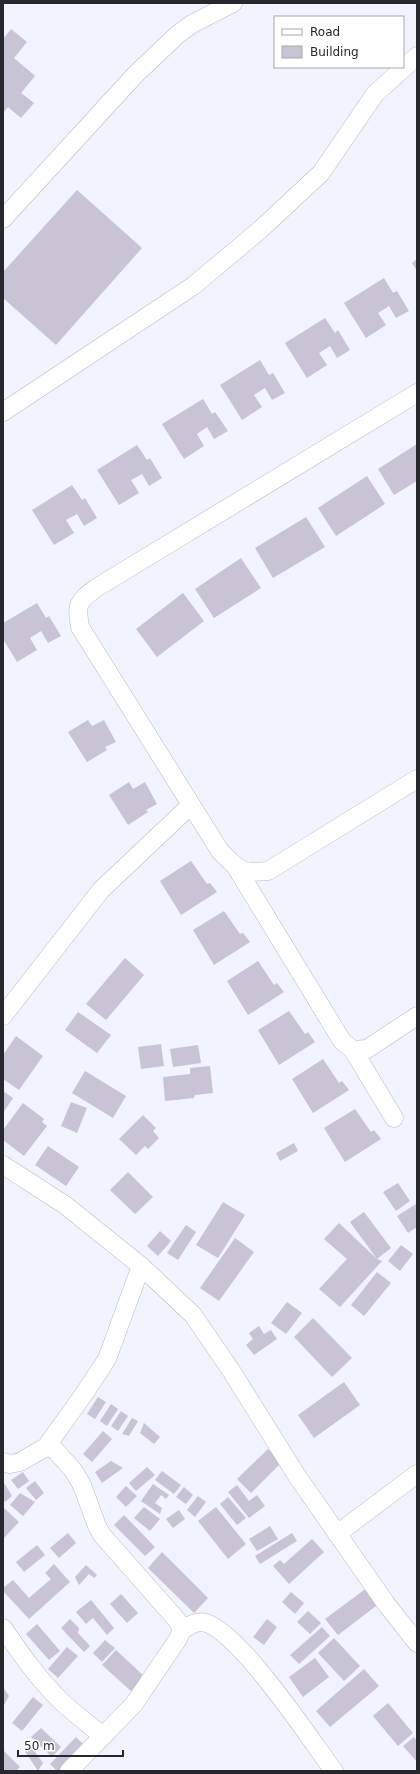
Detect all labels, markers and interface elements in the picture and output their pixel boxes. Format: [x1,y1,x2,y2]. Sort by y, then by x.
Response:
legend [274,16,404,68]
text: Road [310,25,340,39]
text: Building [310,45,359,59]
scale bar [18,1732,123,1758]
text: 50 m [24,1739,55,1753]

